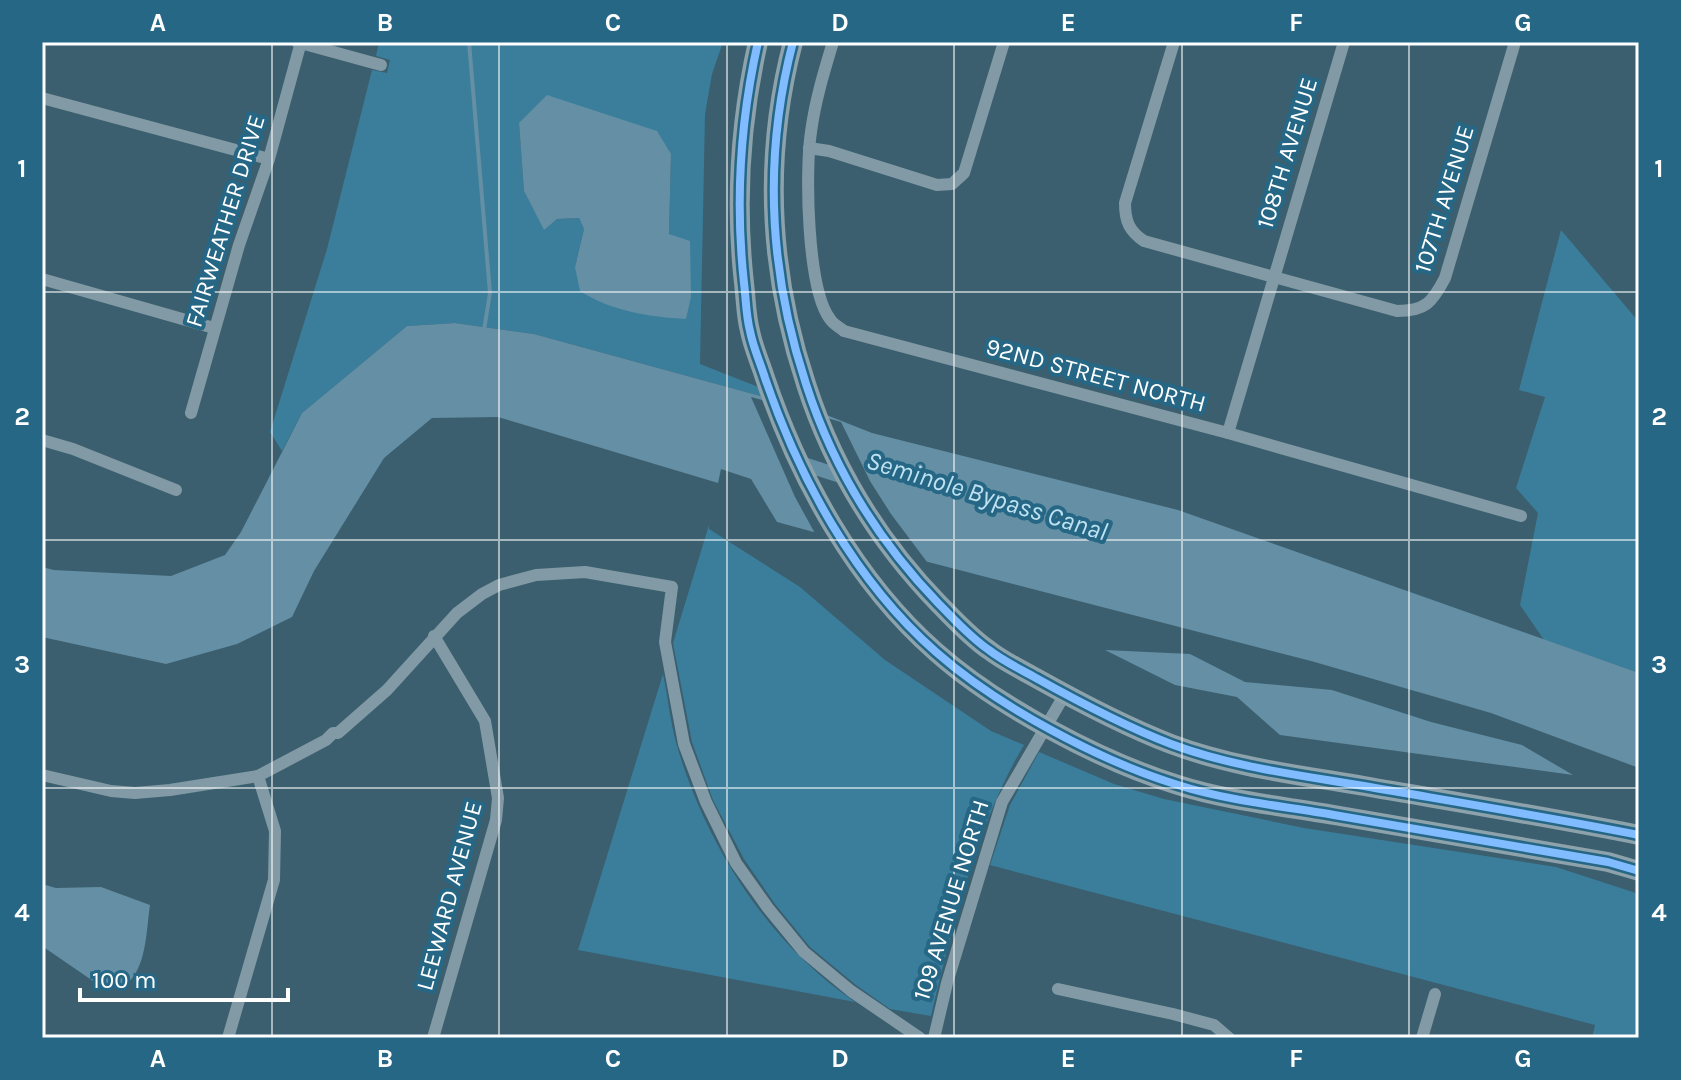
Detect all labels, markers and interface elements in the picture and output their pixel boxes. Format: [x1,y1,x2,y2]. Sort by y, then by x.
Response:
text: A [150,7,166,38]
text: B [377,7,393,38]
text: C [605,7,621,38]
text: D [831,7,849,38]
text: E [1060,7,1076,38]
text: F [1289,7,1303,38]
text: G [1514,7,1532,38]
street label: 108TH AVENUE [1251,74,1323,232]
street label: FAIRWEATHER DRIVE [179,112,271,330]
street label: 107TH AVENUE [1408,122,1480,276]
text: 1 [17,153,27,184]
text: 1 [1654,153,1664,184]
street label: 92ND STREET NORTH [983,332,1209,418]
text: 2 [14,401,30,432]
text: 2 [1651,401,1667,432]
water label: Seminole Bypass Canal [863,445,1111,547]
text: 3 [14,649,30,680]
text: 3 [1651,649,1667,680]
street label: 109 AVENUE NORTH [907,797,995,1003]
street label: LEEWARD AVENUE [410,798,488,994]
text: 4 [14,897,30,928]
text: 4 [1651,897,1667,928]
scale bar [80,952,288,1002]
text: 100 m [92,966,157,994]
text: A [150,1043,166,1074]
text: B [377,1043,393,1074]
text: C [605,1043,621,1074]
text: D [831,1043,849,1074]
text: E [1060,1043,1076,1074]
text: F [1289,1043,1303,1074]
text: G [1514,1043,1532,1074]

